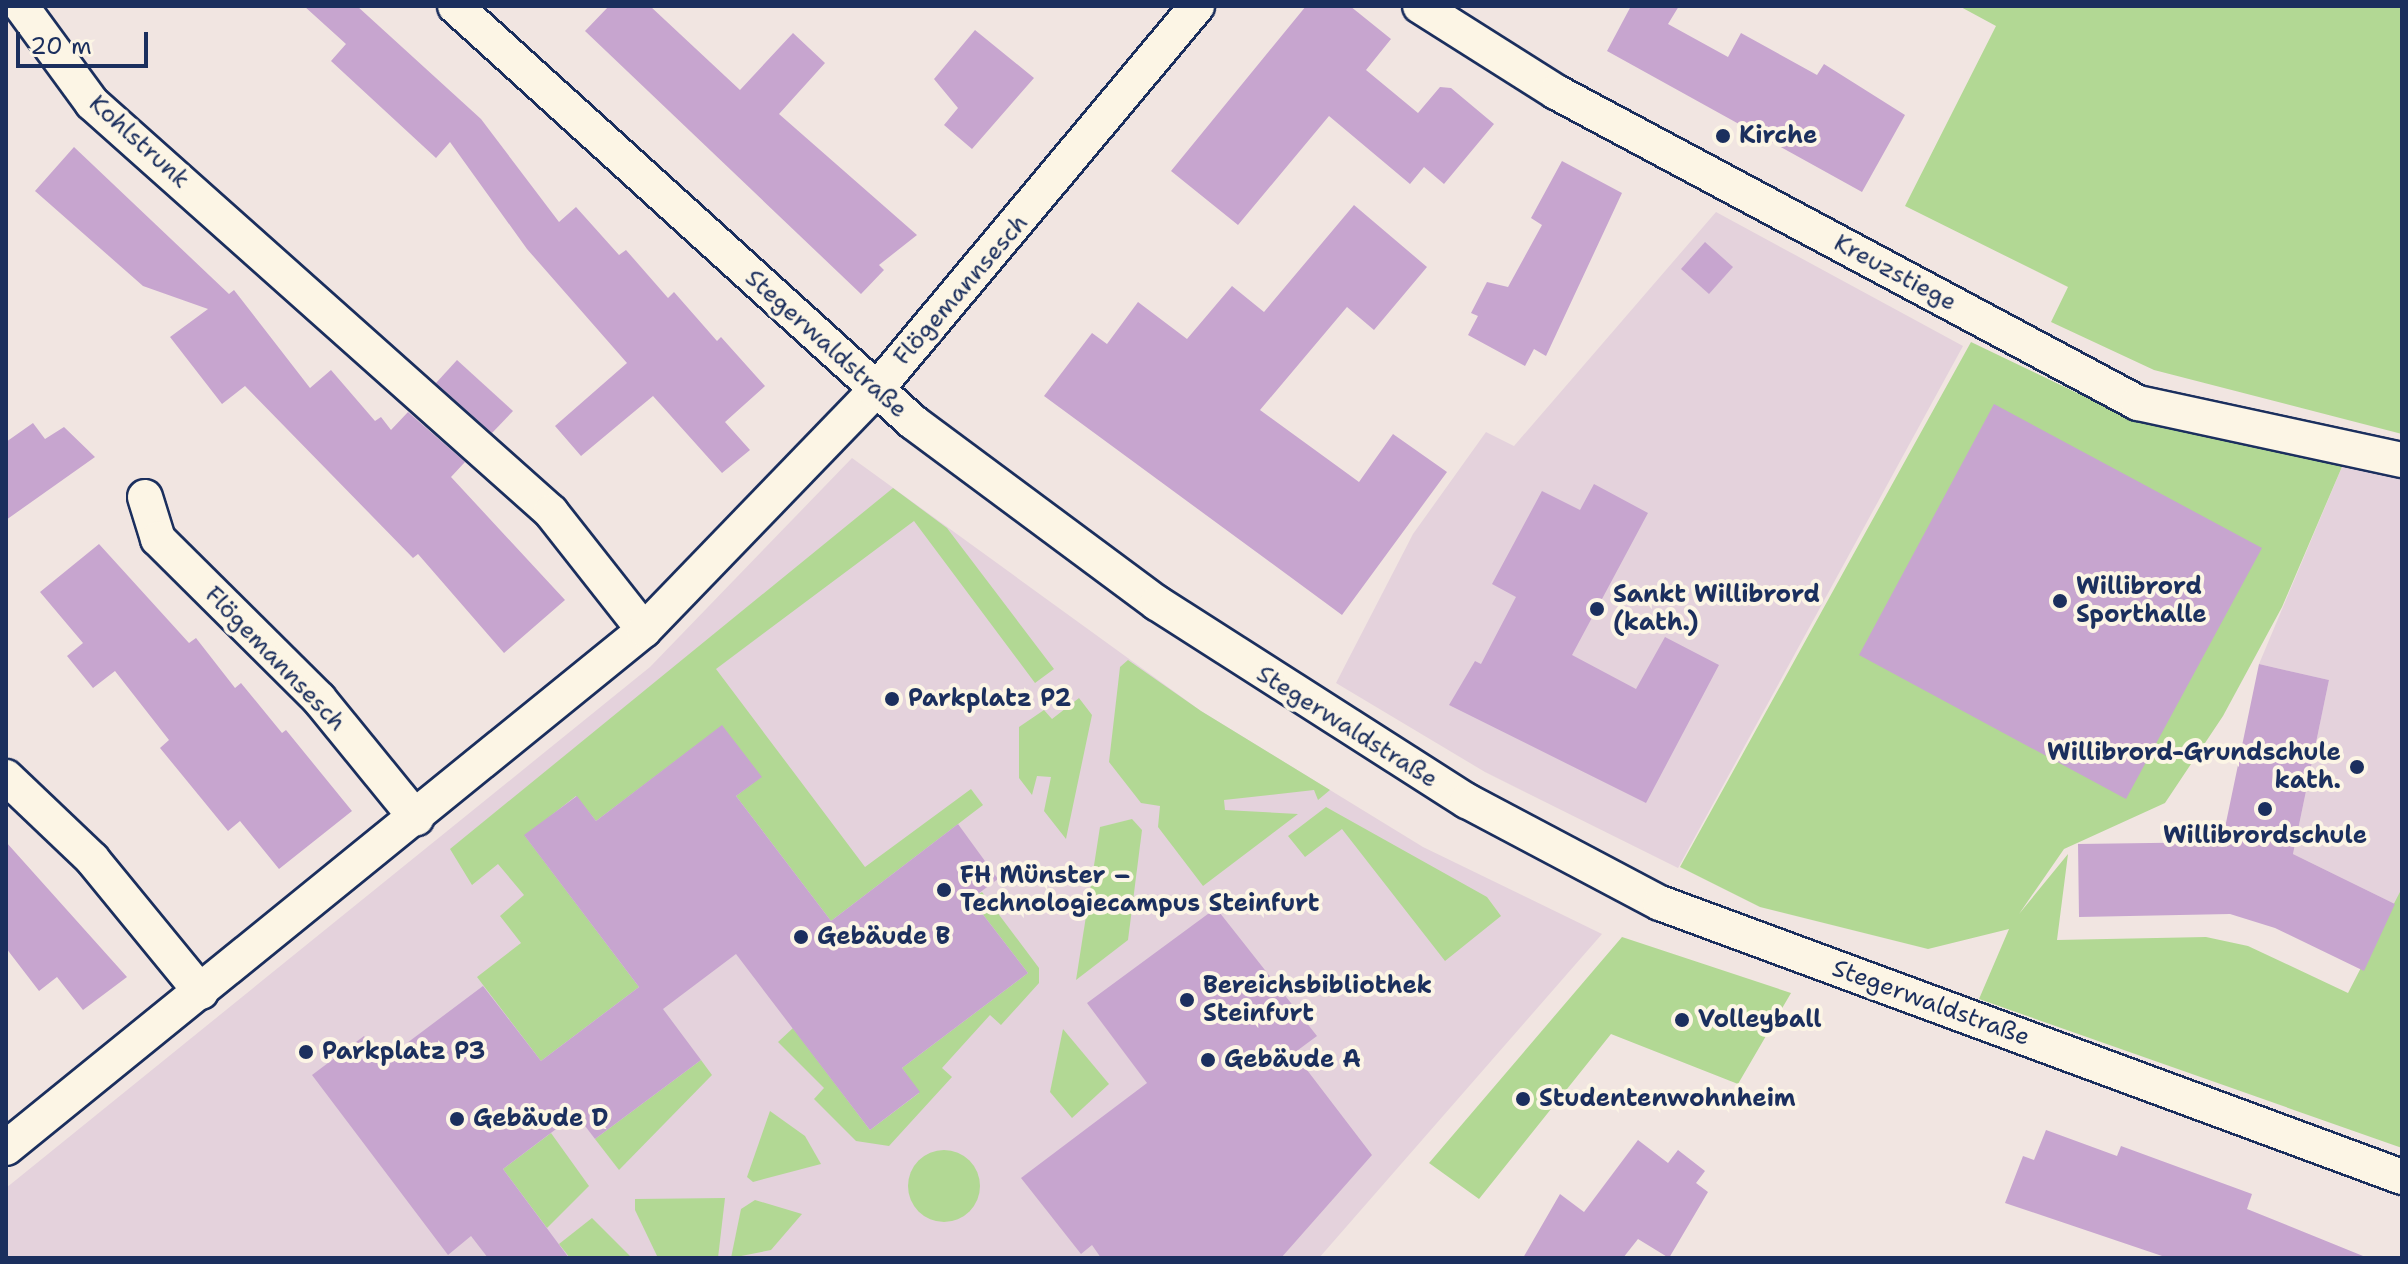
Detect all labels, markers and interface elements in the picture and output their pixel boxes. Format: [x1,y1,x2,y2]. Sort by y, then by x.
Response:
scale bar [20,16,152,66]
text: 20 m [30,30,92,62]
street label: Kohlstrunk [83,89,195,195]
place label: Kirche [1739,122,1817,150]
marker: Kirche [1714,127,1732,145]
street label: Flögemannsesch [888,209,1034,371]
street label: Kreuzstiege [1829,229,1961,317]
street label: Stegerwaldstraße [739,264,913,424]
place label: Willibrord Sporthalle [2076,573,2207,629]
street label: Flögemannsesch [199,581,351,737]
place label: Sankt Willibrord (kath.) [1613,581,1820,637]
marker: Willibrord Sporthalle [2051,592,2069,610]
marker: Sankt Willibrord (kath.) [1588,600,1606,618]
street label: Stegerwaldstraße [1251,660,1443,794]
place label: Parkplatz P2 [908,685,1071,713]
marker: Parkplatz P2 [883,690,901,708]
place label: Willibrord-Grundschule kath. [2047,739,2341,795]
marker: Willibrord-Grundschule kath. [2348,758,2366,776]
marker: Willibrordschule [2256,800,2274,818]
place label: Willibrordschule [2163,822,2367,850]
place label: FH Münster – Technologiecampus Steinfurt [960,862,1320,918]
marker: FH Münster – Technologiecampus Steinfurt [935,881,953,899]
place label: Gebäude B [817,923,950,951]
marker: Gebäude B [792,928,810,946]
street label: Stegerwaldstraße [1828,954,2034,1052]
place label: Bereichsbibliothek Steinfurt [1203,972,1432,1028]
marker: Bereichsbibliothek Steinfurt [1178,991,1196,1009]
place label: Volleyball [1698,1006,1821,1034]
marker: Volleyball [1673,1011,1691,1029]
place label: Parkplatz P3 [322,1038,485,1066]
marker: Parkplatz P3 [297,1043,315,1061]
place label: Gebäude A [1224,1046,1361,1074]
marker: Gebäude A [1199,1051,1217,1069]
place label: Studentenwohnheim [1539,1085,1796,1113]
marker: Studentenwohnheim [1514,1090,1532,1108]
place label: Gebäude D [473,1105,608,1133]
marker: Gebäude D [448,1110,466,1128]

